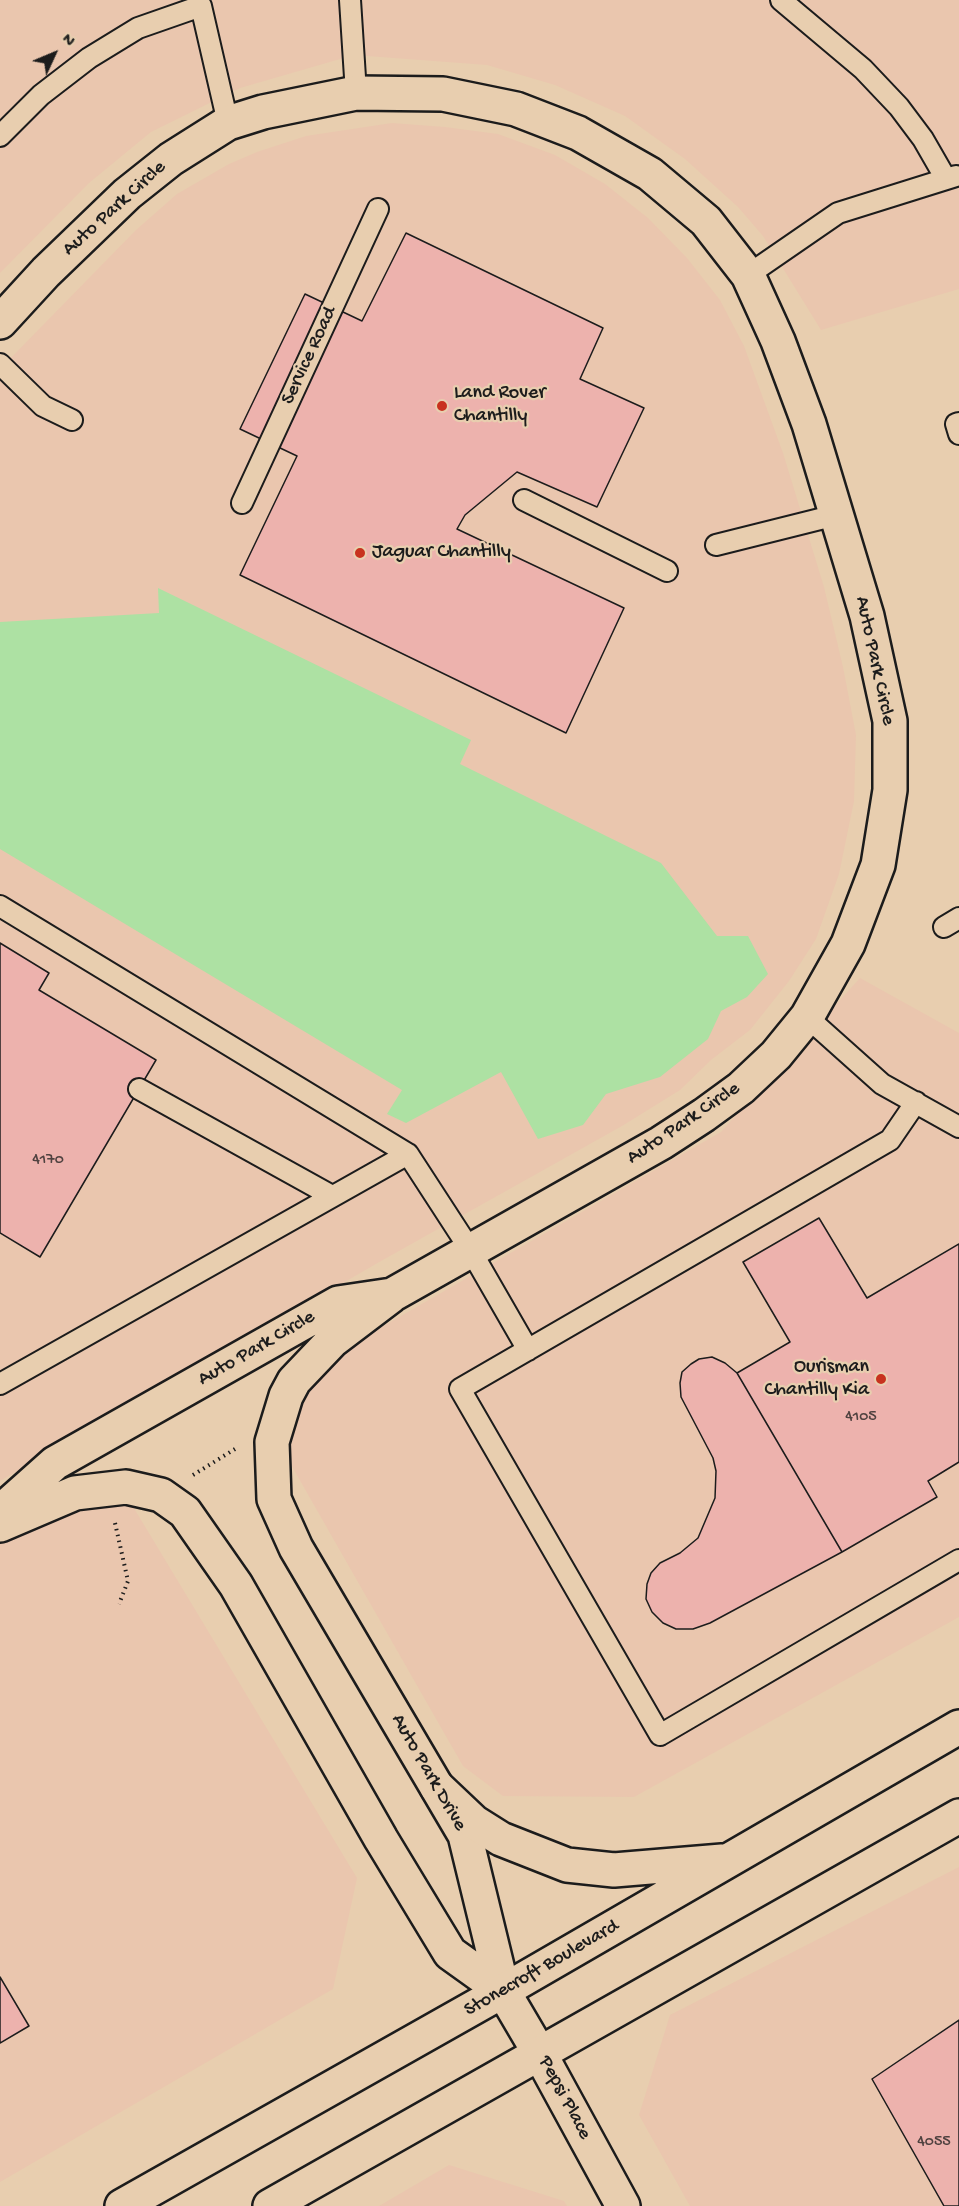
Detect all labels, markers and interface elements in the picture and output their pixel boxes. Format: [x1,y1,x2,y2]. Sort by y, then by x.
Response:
north arrow [24,24,84,84]
text: N [57,31,78,52]
street label: Auto Park Circle [58,156,172,262]
street label: Service Road [277,303,343,409]
place label: Land Rover Chantilly [454,382,545,429]
marker: Land Rover Chantilly [435,399,449,413]
place label: Jaguar Chantilly [372,541,511,565]
marker: Jaguar Chantilly [353,546,367,560]
street label: Auto Park Circle [849,594,899,728]
street label: Auto Park Circle [623,1077,745,1171]
house number: 4170 [32,1151,64,1171]
street label: Auto Park Circle [194,1306,320,1392]
place label: Ourisman Chantilly Kia [764,1356,869,1403]
marker: Ourisman Chantilly Kia [874,1372,888,1386]
house number: 4105 [845,1408,877,1428]
street label: Auto Park Drive [385,1710,471,1836]
street label: Stonecroft Boulevard [460,1915,624,2023]
street label: Pepsi Place [532,2052,596,2144]
house number: 4055 [917,2133,951,2153]

